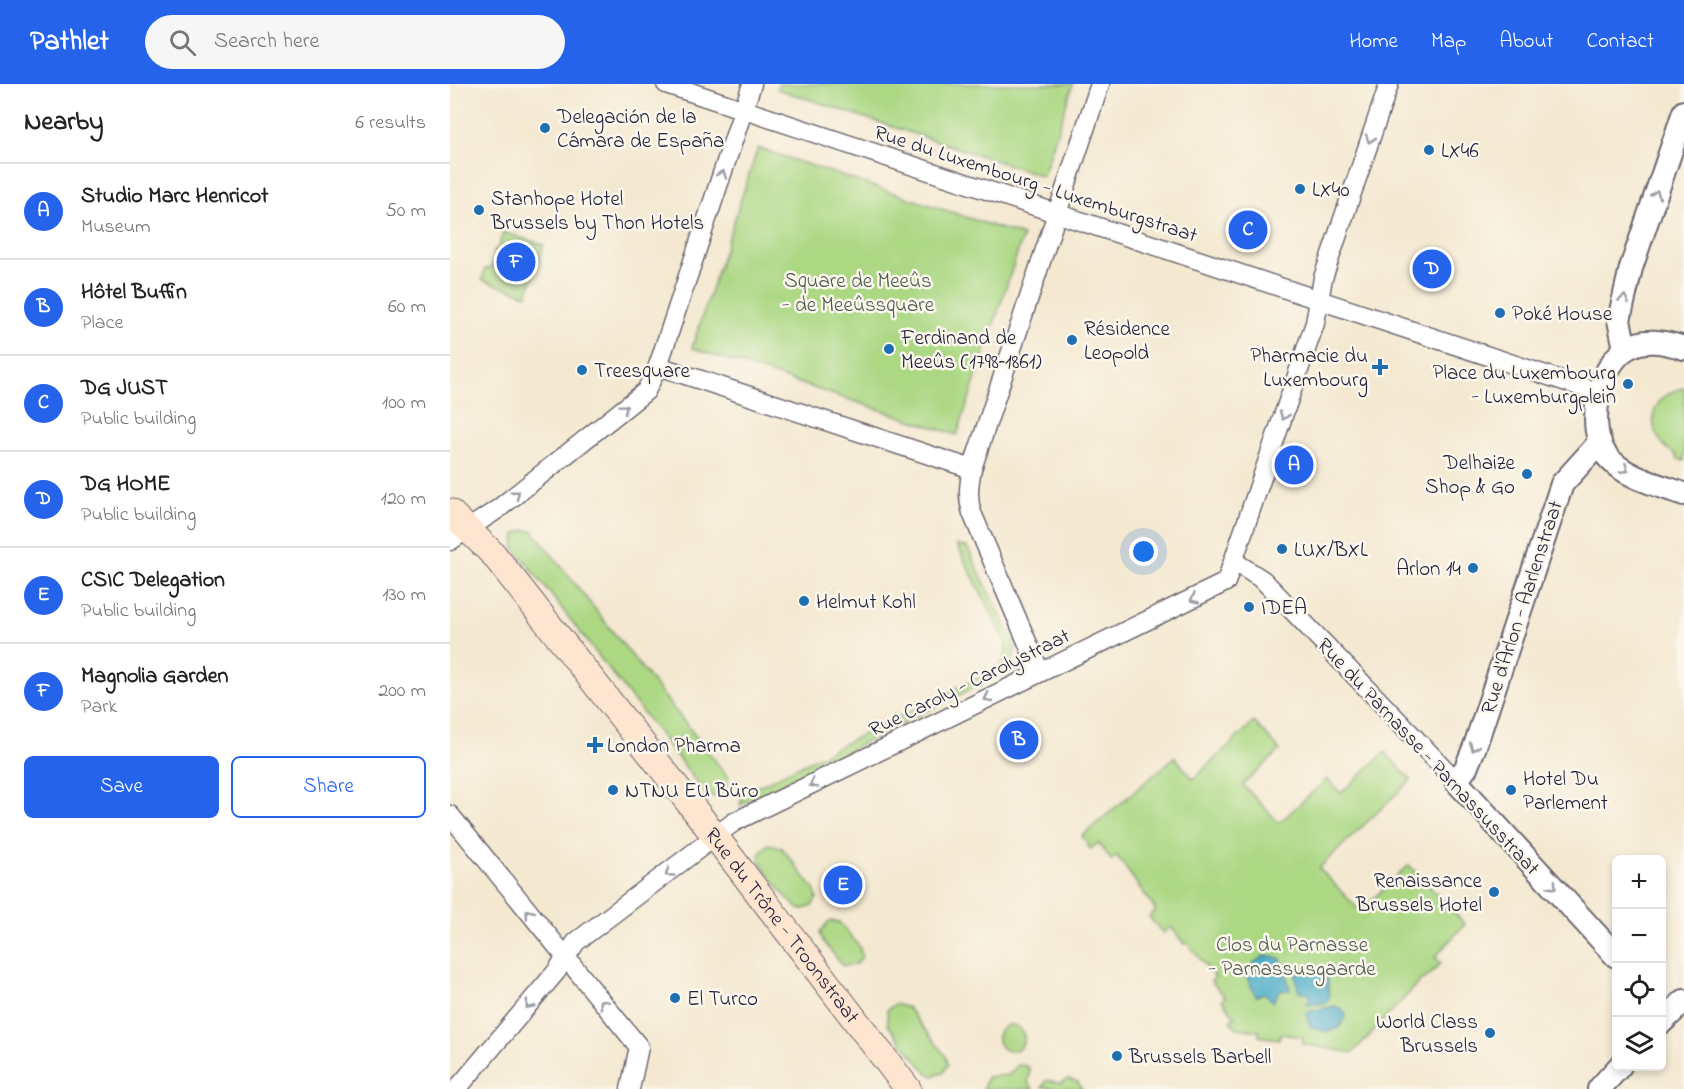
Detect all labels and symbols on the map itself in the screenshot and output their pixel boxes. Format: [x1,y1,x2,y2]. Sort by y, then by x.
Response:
place label: Delegación de la Cámara de España [556,103,724,157]
street label: Rue du Luxembourg - Luxemburgstraat [869,118,1201,253]
marker: Delegación de la Cámara de España [538,121,552,135]
one-way arrow [1365,133,1377,144]
place label: LX46 [1441,137,1479,167]
marker: LX46 [1422,143,1436,157]
one-way arrow [714,169,727,180]
place label: LX40 [1312,176,1350,206]
marker: LX40 [1293,182,1307,196]
place label: Stanhope Hotel Brussels by Thon Hotels [490,185,704,241]
one-way arrow [1649,189,1662,200]
marker: Stanhope Hotel Brussels by Thon Hotels [472,203,486,217]
pin: C [1228,208,1268,252]
pin: F [496,240,536,285]
pin: D [1412,246,1452,291]
park label: Square de Meeûs - de Meeûssquare [782,267,935,321]
one-way arrow [1617,294,1630,304]
place label: Poké House [1512,300,1613,330]
marker: Poké House [1493,306,1507,320]
place label: Résidence Leopold [1084,315,1170,369]
place label: Ferdinand de Meeûs (1798–1861) [900,324,1042,378]
marker: Résidence Leopold [1065,333,1079,347]
marker: Ferdinand de Meeûs (1798–1861) [882,342,896,356]
place label: Pharmacie du Luxembourg [1250,342,1368,398]
place label: Treesquare [594,357,691,387]
place label: Place du Luxembourg - Luxemburgplein [1433,359,1616,415]
marker: Pharmacie du Luxembourg [1373,360,1387,374]
marker: Treesquare [575,363,589,377]
marker: Place du Luxembourg - Luxemburgplein [1621,377,1635,391]
one-way arrow [617,405,628,416]
one-way arrow [1278,410,1291,421]
pin: A [1274,442,1314,488]
place label: Delhaize Shop & Go [1425,449,1516,503]
one-way arrow [1619,462,1629,474]
marker: Delhaize Shop & Go [1520,467,1534,481]
one-way arrow [509,491,520,502]
street label: Rue d'Arlon - Aarlenstraat [1474,497,1572,718]
place label: LUX/BXL [1294,536,1368,566]
your location [1129,537,1158,566]
marker: LUX/BXL [1275,542,1289,556]
place label: Arlon 14 [1396,555,1461,585]
marker: Arlon 14 [1466,561,1480,575]
place label: Helmut Kohl [816,588,916,618]
one-way arrow [1190,592,1201,604]
marker: Helmut Kohl [797,594,811,608]
place label: IDEA [1261,594,1307,624]
marker: IDEA [1242,600,1256,614]
street label: Rue Caroly - Carolystraat [864,622,1076,747]
street label: Rue du Parnasse - Parnassusstraat [1309,632,1546,883]
one-way arrow [983,691,994,703]
pin: B [1000,718,1038,762]
place label: London Pharma [607,732,741,762]
marker: London Pharma [588,738,602,752]
one-way arrow [1469,741,1481,752]
place label: Hotel Du Parlement [1523,765,1608,819]
one-way arrow [808,776,819,788]
place label: NTNU EU Büro [625,777,759,807]
marker: NTNU EU Büro [606,783,620,797]
marker: Hotel Du Parlement [1504,783,1518,797]
street label: Rue du Trône - Troonstraat [697,822,866,1031]
pin: E [824,862,862,908]
one-way arrow [664,866,675,877]
place label: Renaissance Brussels Hotel [1355,867,1483,921]
one-way arrow [1546,880,1557,890]
marker: Renaissance Brussels Hotel [1487,885,1501,899]
one-way arrow [525,909,536,920]
park label: Clos du Parnasse - Parnassusgaarde [1208,931,1376,987]
place label: El Turco [687,985,758,1015]
marker: El Turco [668,991,682,1005]
one-way arrow [525,998,536,1009]
one-way arrow [599,999,610,1009]
place label: World Class Brussels [1376,1008,1478,1062]
marker: World Class Brussels [1483,1026,1497,1040]
place label: Brussels Barbell [1128,1043,1271,1073]
marker: Brussels Barbell [1110,1049,1124,1063]

